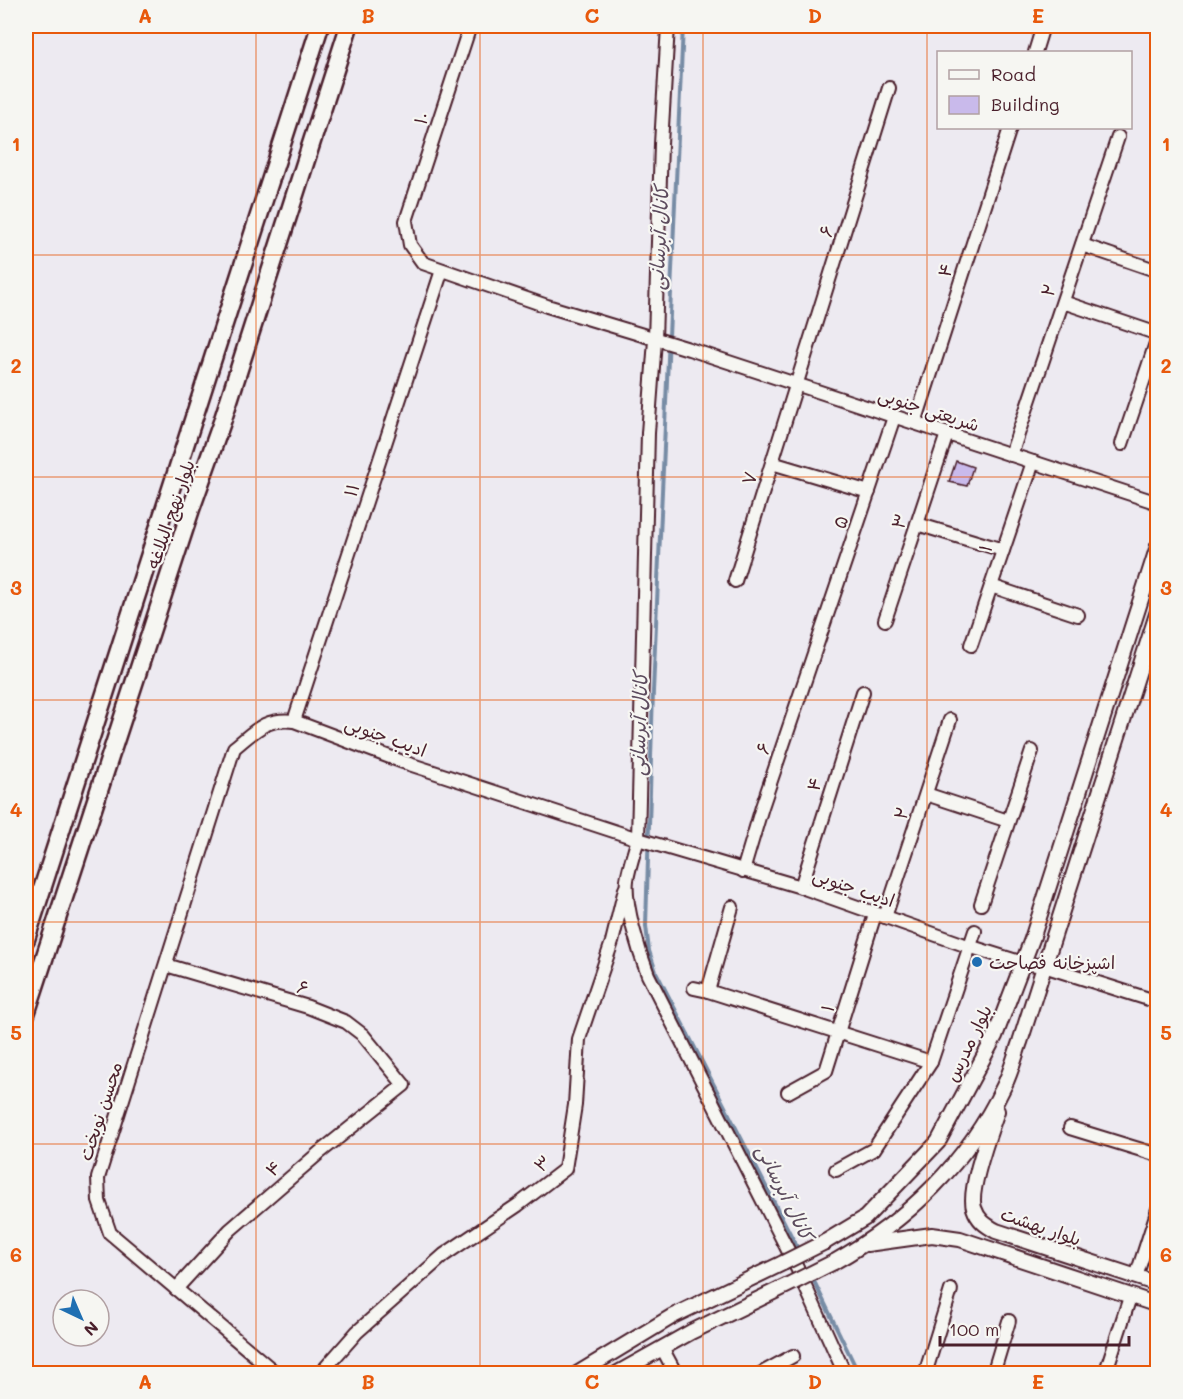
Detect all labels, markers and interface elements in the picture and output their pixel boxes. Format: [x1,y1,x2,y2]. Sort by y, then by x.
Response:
text: A [138,2,152,28]
text: B [361,2,375,28]
text: C [585,2,600,28]
text: D [808,2,822,28]
text: E [1032,2,1044,28]
legend [937,51,1132,129]
text: Road [991,62,1036,86]
text: Building [991,92,1059,116]
street label: ۱۰ [408,108,434,128]
text: 1 [12,130,20,156]
text: 1 [1162,130,1170,156]
water label: کانال آبرسانی [642,182,675,290]
street label: ۶ [813,222,839,240]
street label: ۴ [932,260,958,280]
street label: ۲ [1035,280,1061,300]
text: 2 [10,352,22,378]
text: 2 [1160,352,1172,378]
street label: شریعتی جنوبی [875,381,983,438]
street label: بلوار نهج البلاغه [140,456,201,572]
street label: ۷ [736,468,762,488]
street label: ۱۱ [338,480,364,500]
street label: ۳ [885,510,913,532]
street label: ۵ [827,512,853,532]
street label: ۱ [973,541,997,555]
text: 3 [10,574,22,600]
text: 3 [1160,574,1172,600]
water label: کانال آبرسانی [623,668,654,776]
street label: ادیب جنوبی [342,710,430,763]
street label: ۶ [750,739,776,757]
street label: ۴ [801,774,827,794]
text: 4 [10,796,23,822]
text: 4 [1160,796,1173,822]
street label: ۲ [888,804,914,822]
street label: ادیب جنوبی [810,862,898,913]
place label: اشپزخانه فصاحت [989,950,1115,975]
marker: اشپزخانه فصاحت [970,955,984,969]
street label: ۶ [294,974,312,1000]
street label: بلوار مدرس [939,1000,997,1086]
street label: ۱ [815,1001,839,1015]
text: 5 [10,1019,22,1045]
text: 5 [1160,1019,1172,1045]
street label: محسن نوبخت [73,1058,127,1164]
water label: کانال آبرسانی [751,1140,822,1248]
street label: ۳ [528,1149,556,1177]
street label: ۴ [260,1155,286,1181]
street label: بلوار بهشت [998,1201,1084,1251]
text: 6 [10,1241,22,1267]
text: 6 [1160,1241,1172,1267]
north arrow [51,1288,111,1348]
scale bar [940,1309,1129,1347]
text: N [80,1317,103,1341]
text: 100 m [949,1317,999,1341]
text: A [138,1368,152,1394]
text: B [361,1368,375,1394]
text: C [585,1368,600,1394]
text: D [808,1368,822,1394]
text: E [1032,1368,1044,1394]

